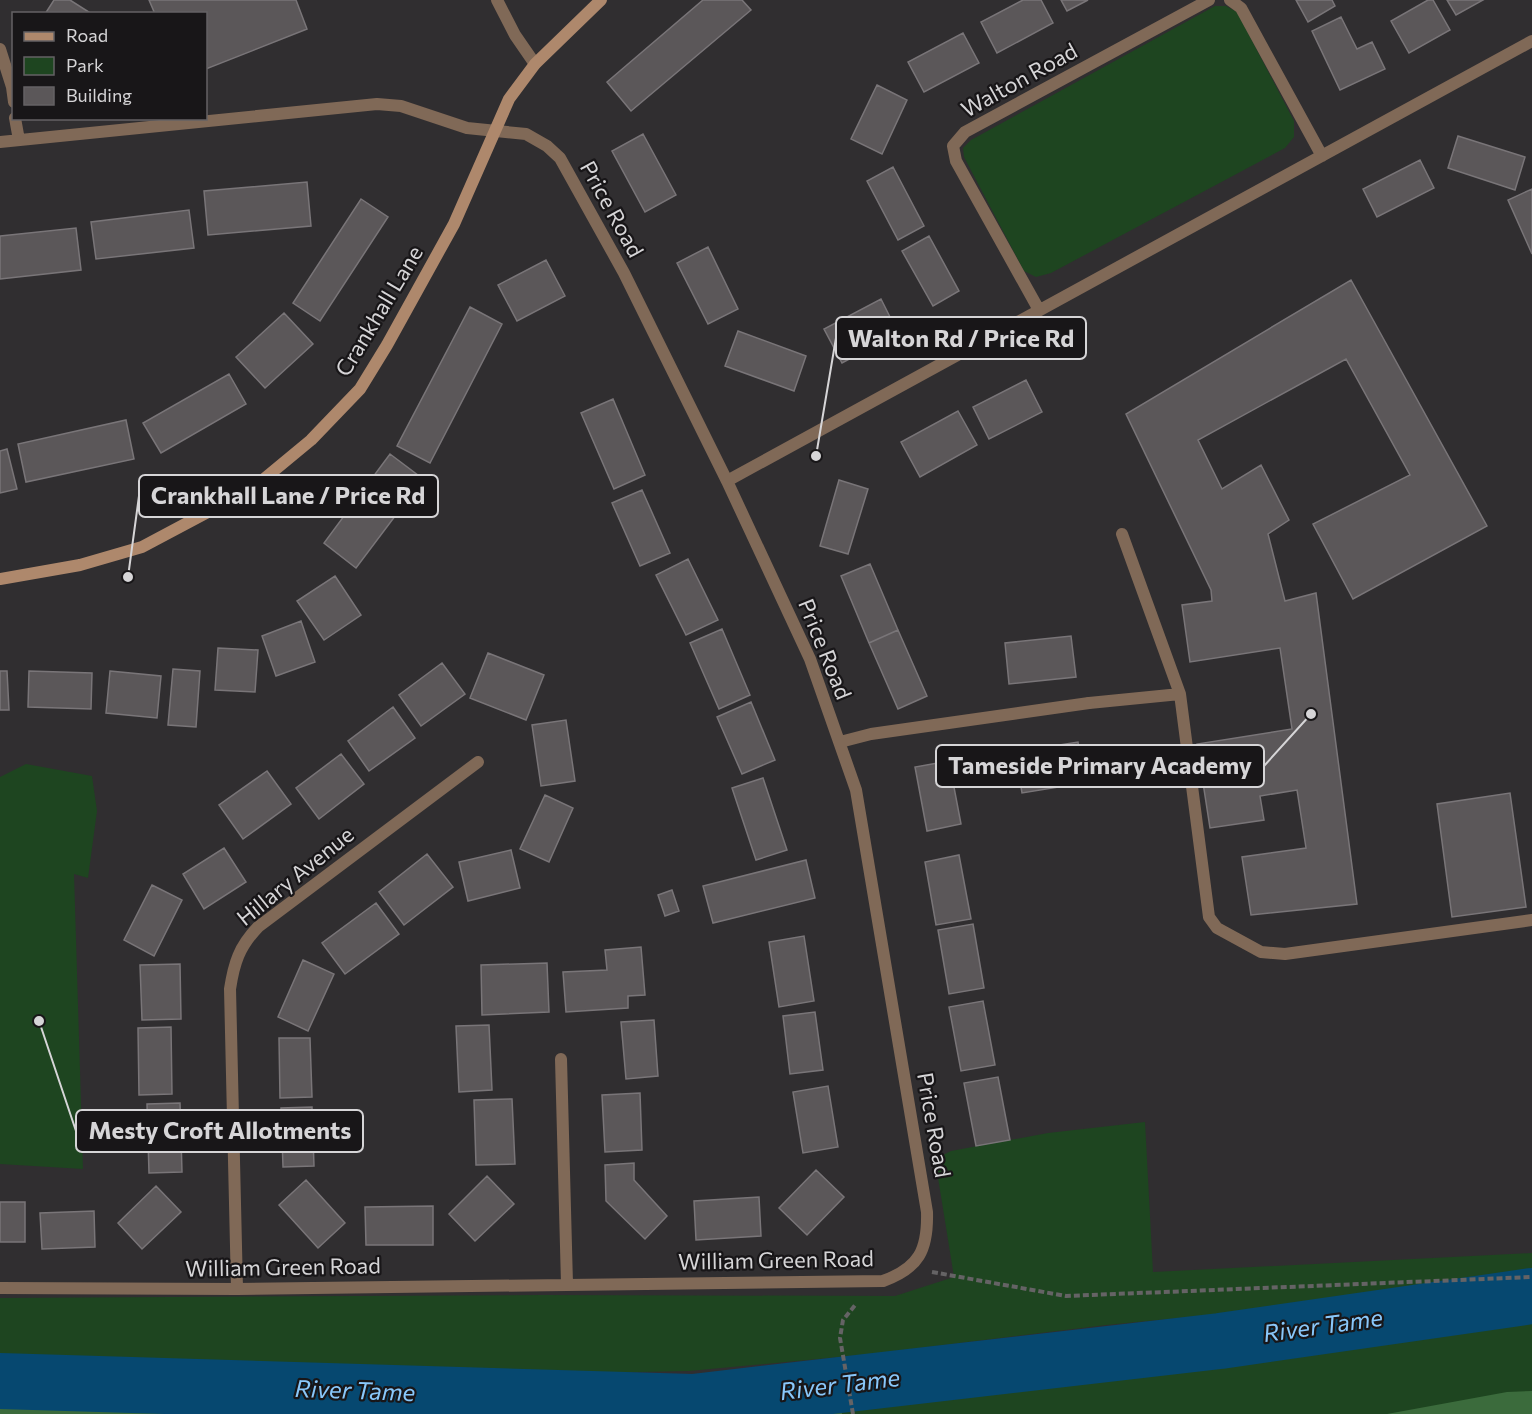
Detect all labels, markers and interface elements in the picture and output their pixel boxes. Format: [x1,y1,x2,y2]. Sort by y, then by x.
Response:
legend [12,12,207,120]
text: Road [66,24,108,46]
street label: Walton Road [956,37,1082,123]
text: Park [66,54,104,76]
text: Building [66,84,132,106]
street label: Price Road [575,156,650,262]
street label: Crankhall Lane [329,241,428,381]
callout: Walton Rd / Price Rd [836,317,1086,359]
text: Walton Rd / Price Rd [848,323,1074,352]
callout: Crankhall Lane / Price Rd [139,475,438,517]
text: Crankhall Lane / Price Rd [151,480,425,509]
street label: Price Road [793,594,858,703]
callout: Tameside Primary Academy [936,745,1264,787]
text: Tameside Primary Academy [948,750,1252,779]
street label: Hillary Avenue [231,820,359,931]
street label: Price Road [912,1070,957,1180]
callout: Mesty Croft Allotments [76,1110,363,1152]
text: Mesty Croft Allotments [89,1115,351,1144]
street label: William Green Road [678,1244,874,1275]
street label: William Green Road [185,1251,381,1282]
water label: River Tame [1261,1302,1385,1347]
water label: River Tame [778,1362,902,1405]
water label: River Tame [294,1373,416,1406]

